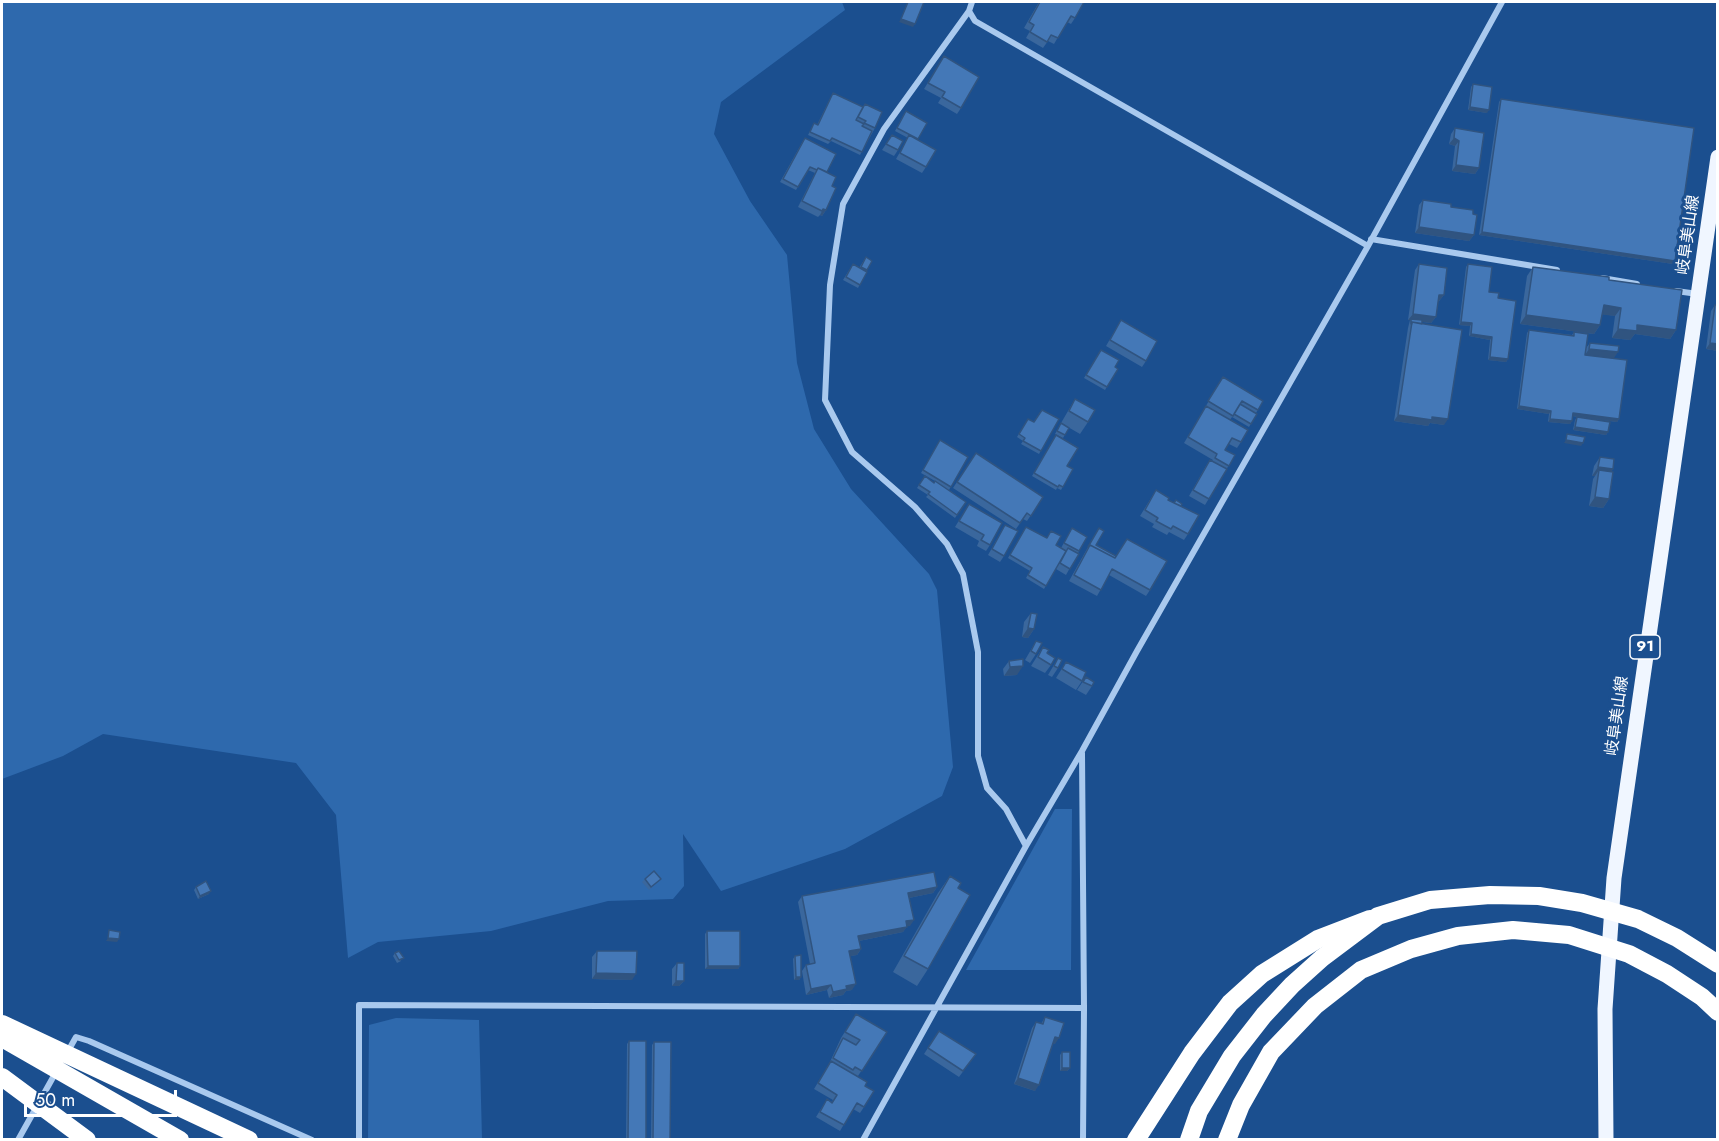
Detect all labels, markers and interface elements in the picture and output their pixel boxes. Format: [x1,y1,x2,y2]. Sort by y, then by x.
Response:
street label: 岐阜美山線 [1674,194,1704,276]
road number: 91 [1630,635,1660,659]
street label: 岐阜美山線 [1603,675,1633,757]
scale bar [27,1078,180,1116]
text: 50 m [35,1087,75,1113]

